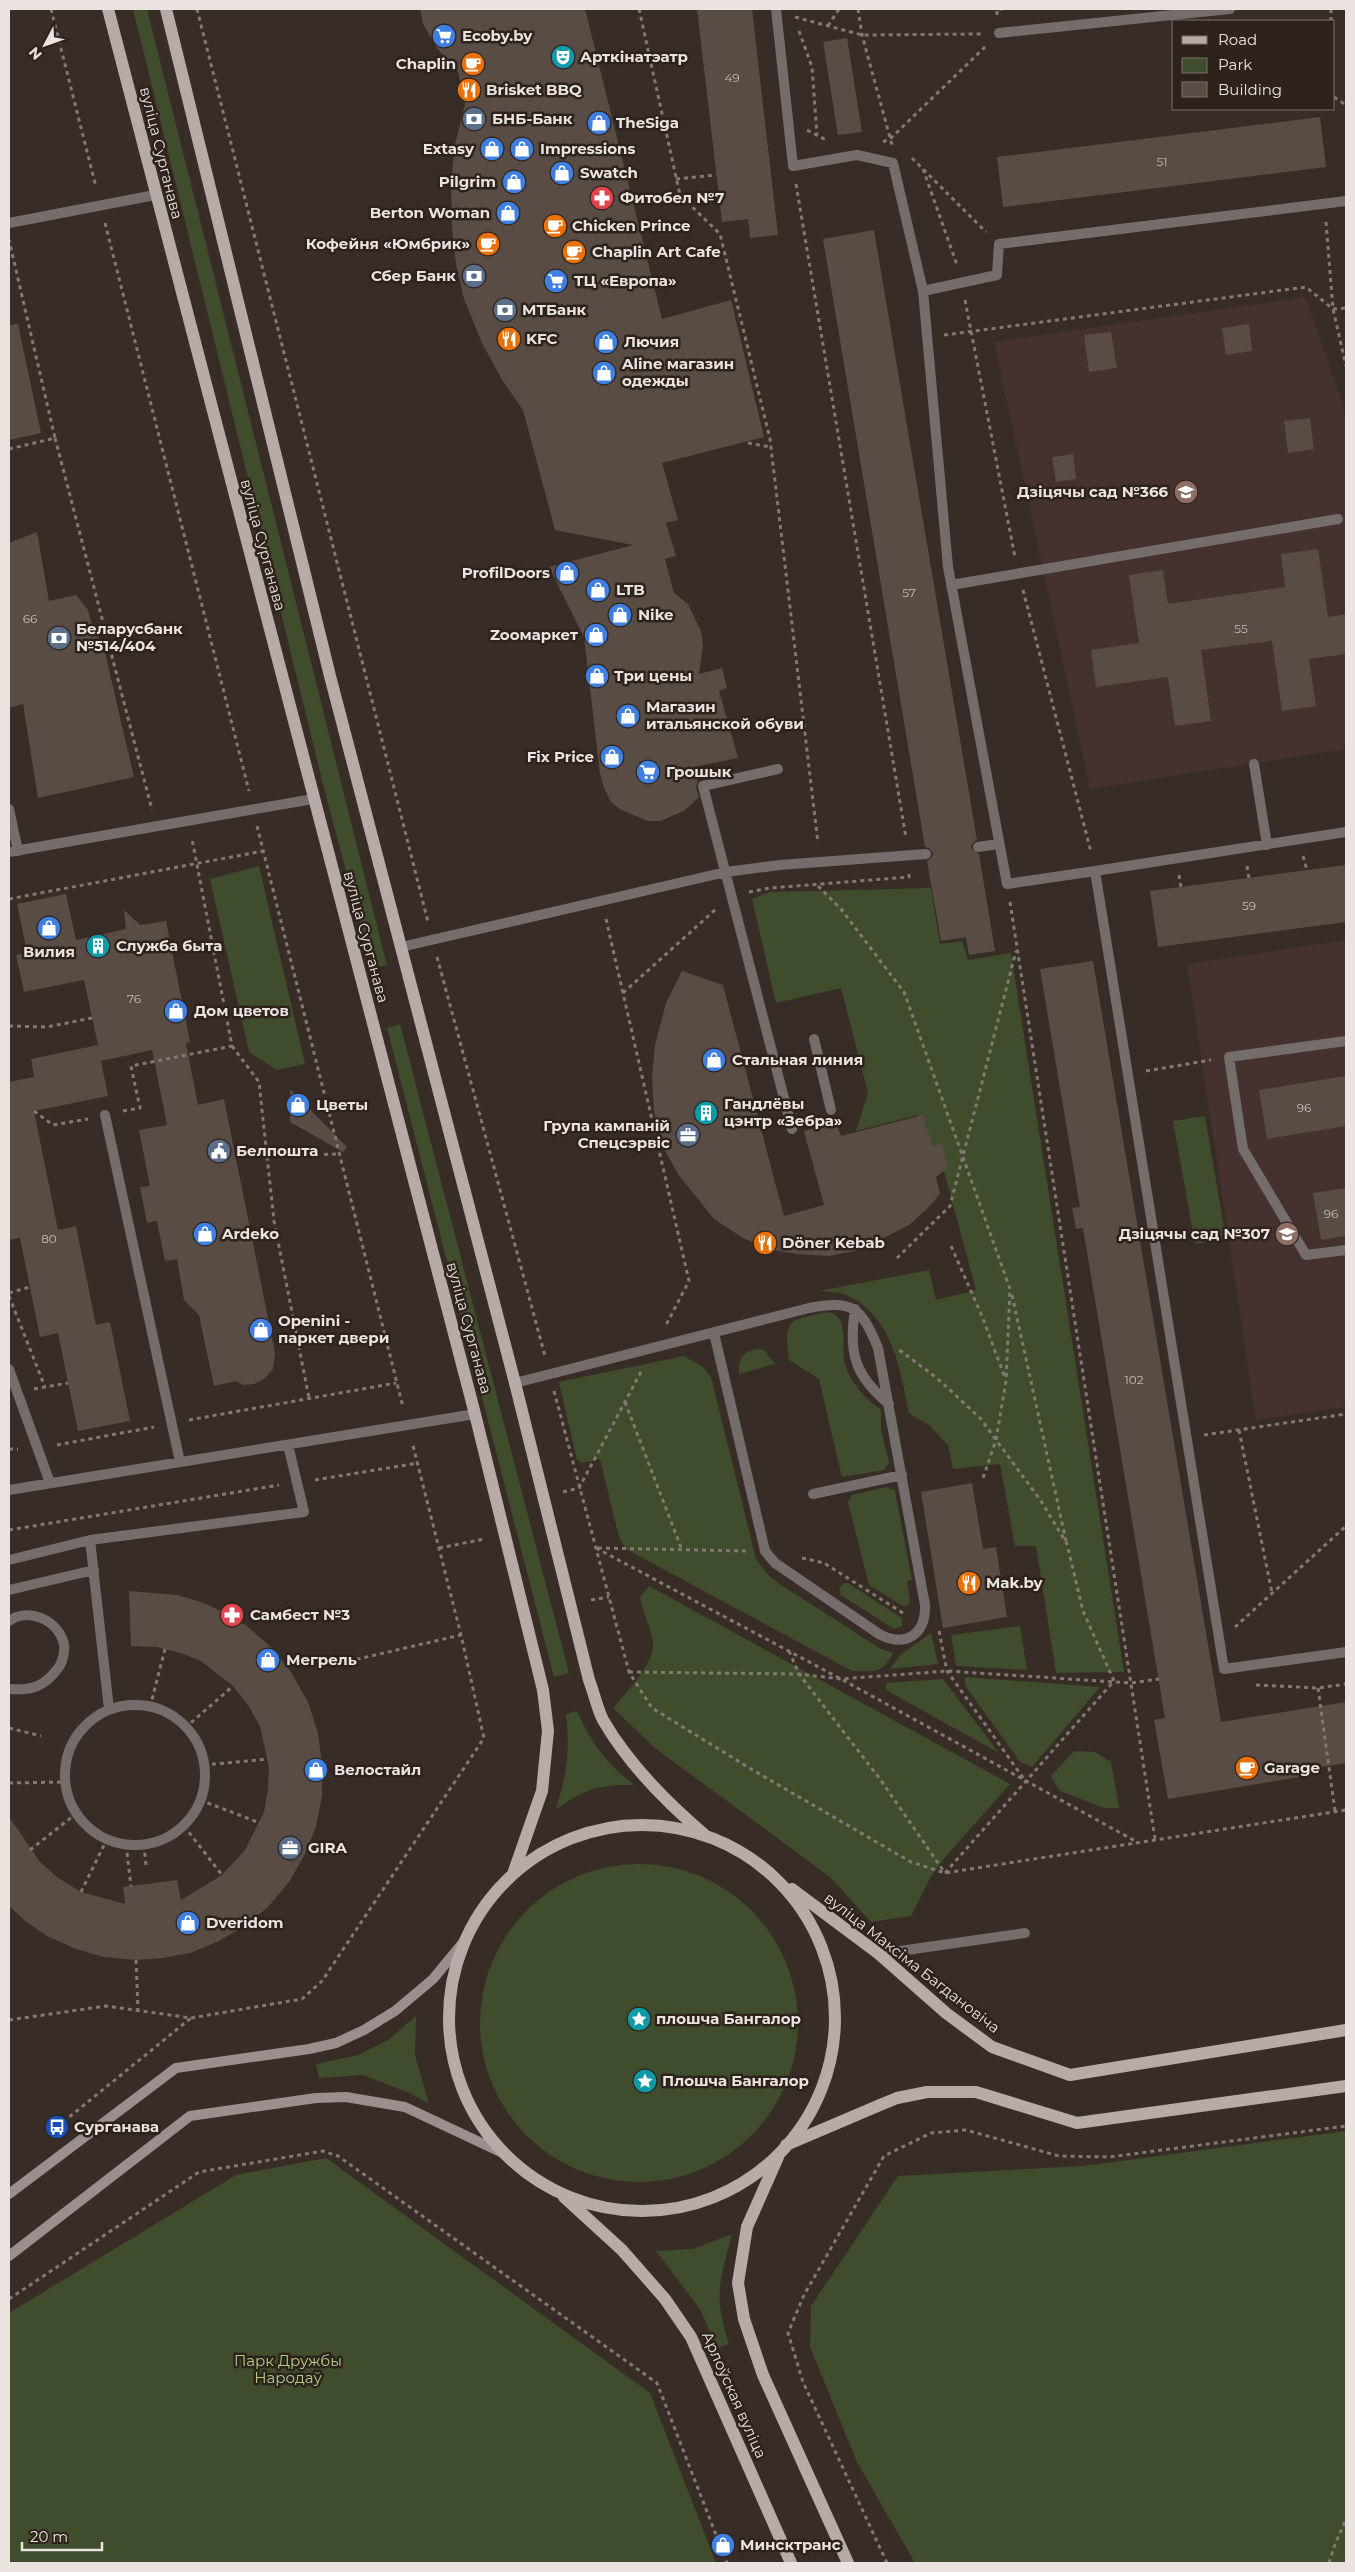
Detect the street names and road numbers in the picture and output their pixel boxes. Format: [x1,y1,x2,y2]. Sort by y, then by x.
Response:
street label: вуліца Сурганава [136,85,187,221]
street label: вуліца Сурганава [237,477,290,613]
street label: вуліца Сурганава [340,869,393,1005]
street label: вуліца Сурганава [443,1260,496,1396]
street label: вуліца Максіма Багдановіча [821,1888,1004,2037]
street label: Арлоўская вуліца [698,2328,771,2461]

